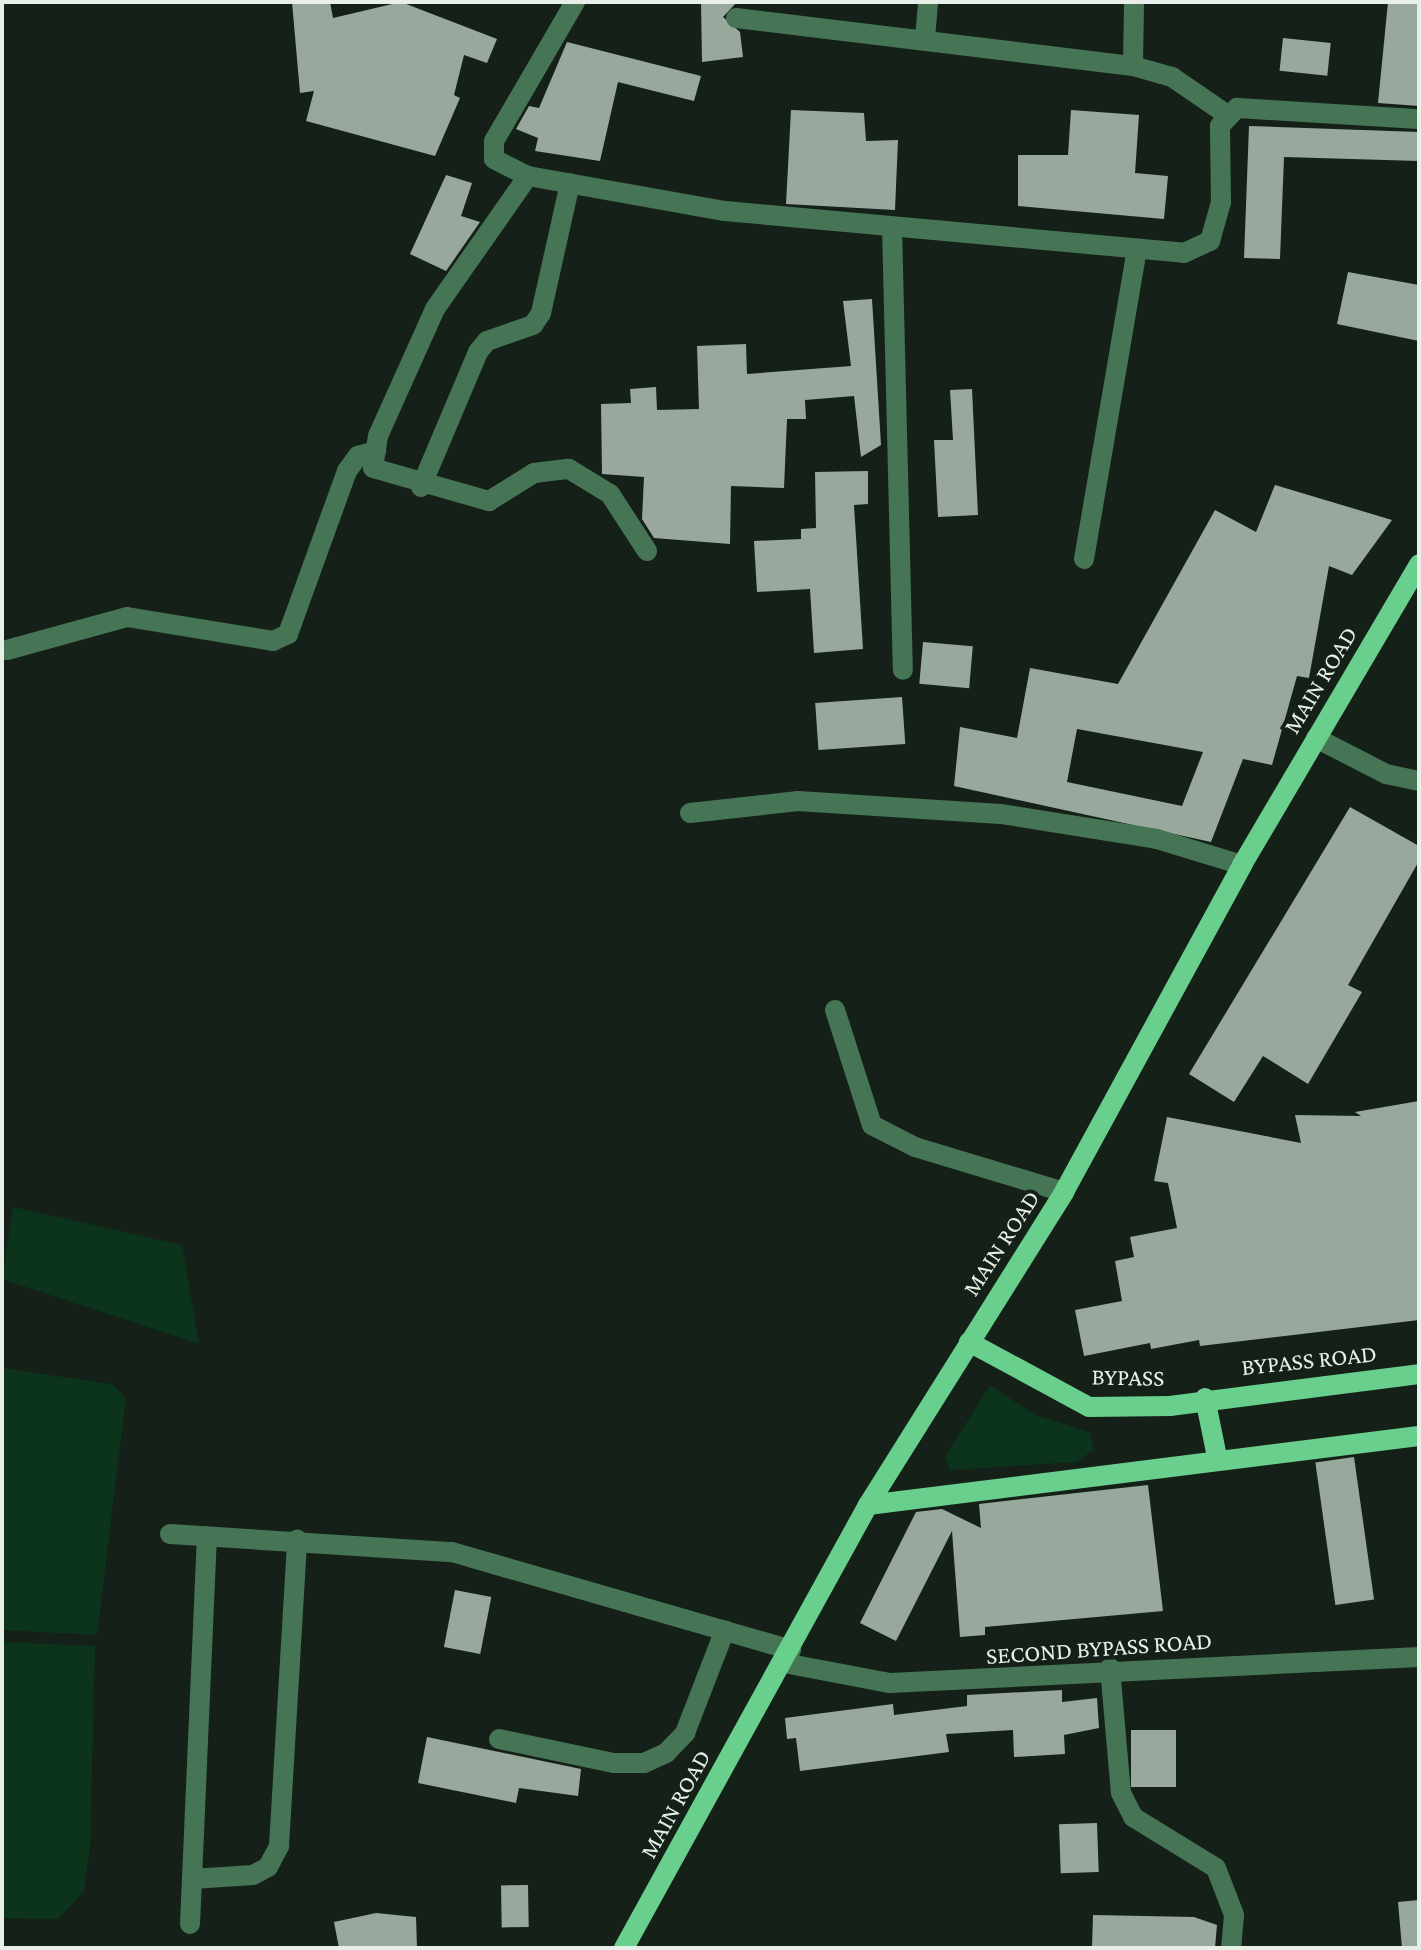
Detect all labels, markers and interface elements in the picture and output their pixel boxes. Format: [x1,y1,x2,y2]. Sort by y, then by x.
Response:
street label: MAIN ROAD [1277,621,1363,739]
street label: MAIN ROAD [956,1185,1046,1301]
street label: BYPASS ROAD [1240,1339,1378,1381]
street label: BYPASS [1091,1362,1165,1392]
street label: SECOND BYPASS ROAD [985,1626,1213,1670]
street label: MAIN ROAD [633,1745,717,1863]

